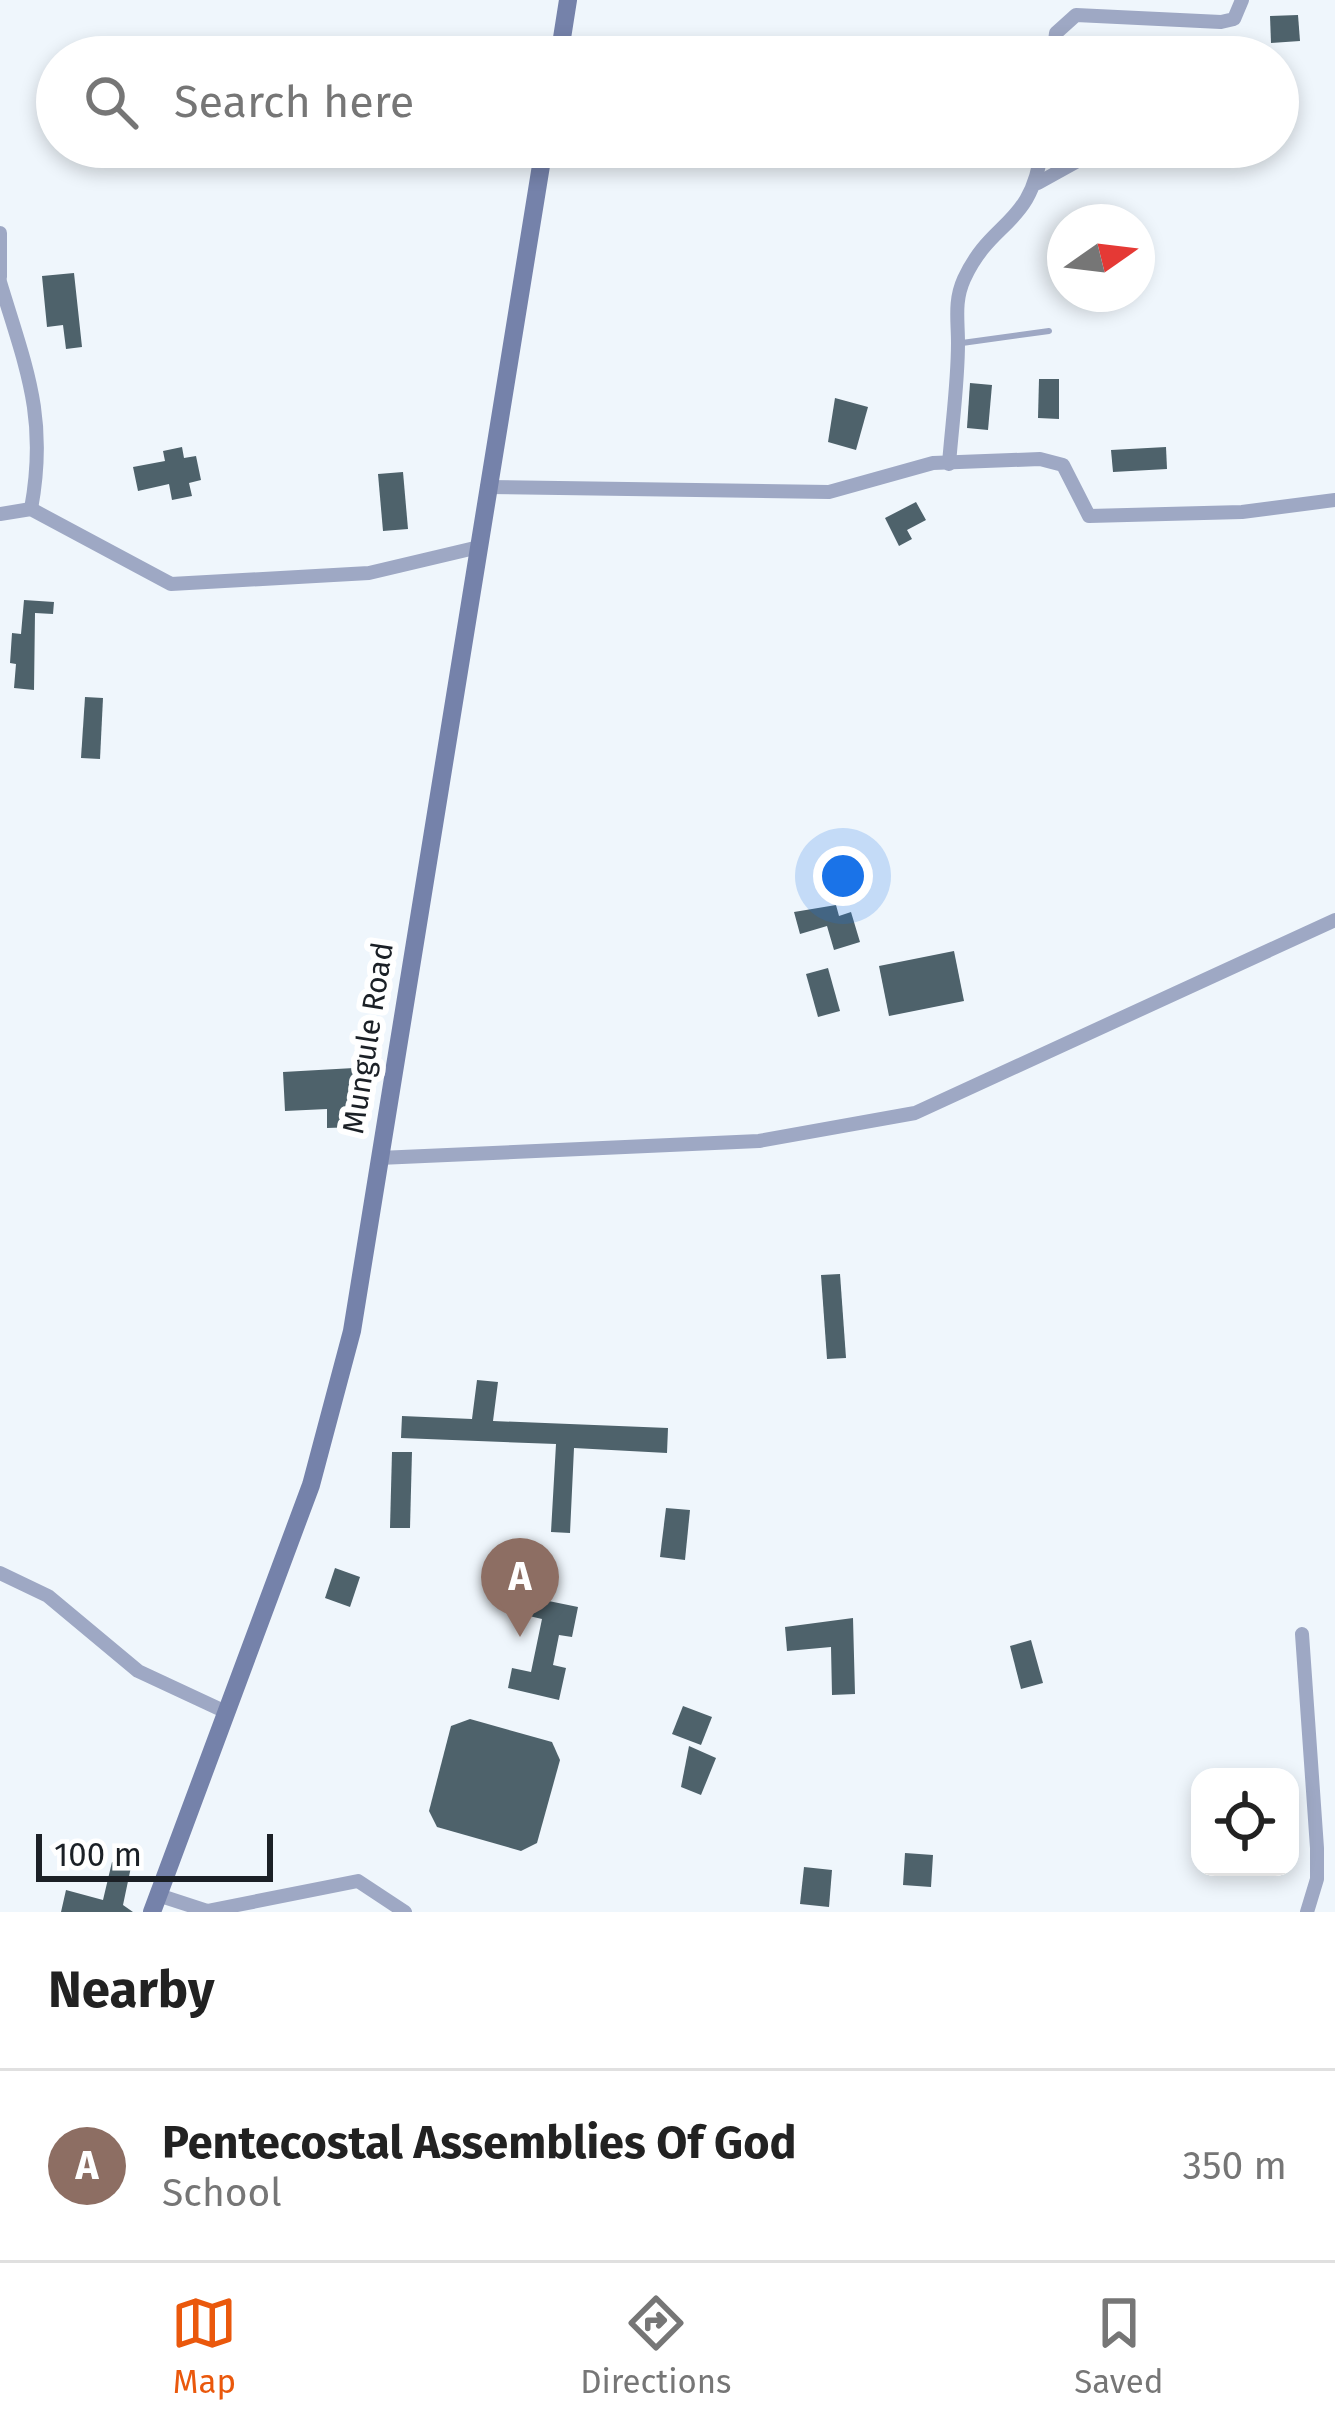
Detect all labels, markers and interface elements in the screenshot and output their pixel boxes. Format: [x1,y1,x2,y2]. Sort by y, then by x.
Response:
search box [36,36,1299,168]
icon: search [78,69,144,135]
text: Search here [174,75,414,129]
north arrow [1047,204,1155,312]
your location [813,846,873,906]
street label: Mungule Road [335,940,401,1136]
pin: A [481,1538,559,1637]
map controls [1191,1768,1299,1876]
button: locate [1191,1768,1299,1876]
scale bar [36,1828,273,1881]
text: 100 m [54,1835,142,1875]
text: Nearby [48,1959,214,2021]
text: Pentecostal Assemblies Of God [162,2116,796,2170]
text: A [75,2143,99,2189]
text: 350 m [1182,2143,1287,2189]
text: School [162,2170,282,2216]
tab: Map [171,2290,237,2402]
tab: Directions [580,2290,732,2402]
tab: Saved [1074,2290,1164,2402]

